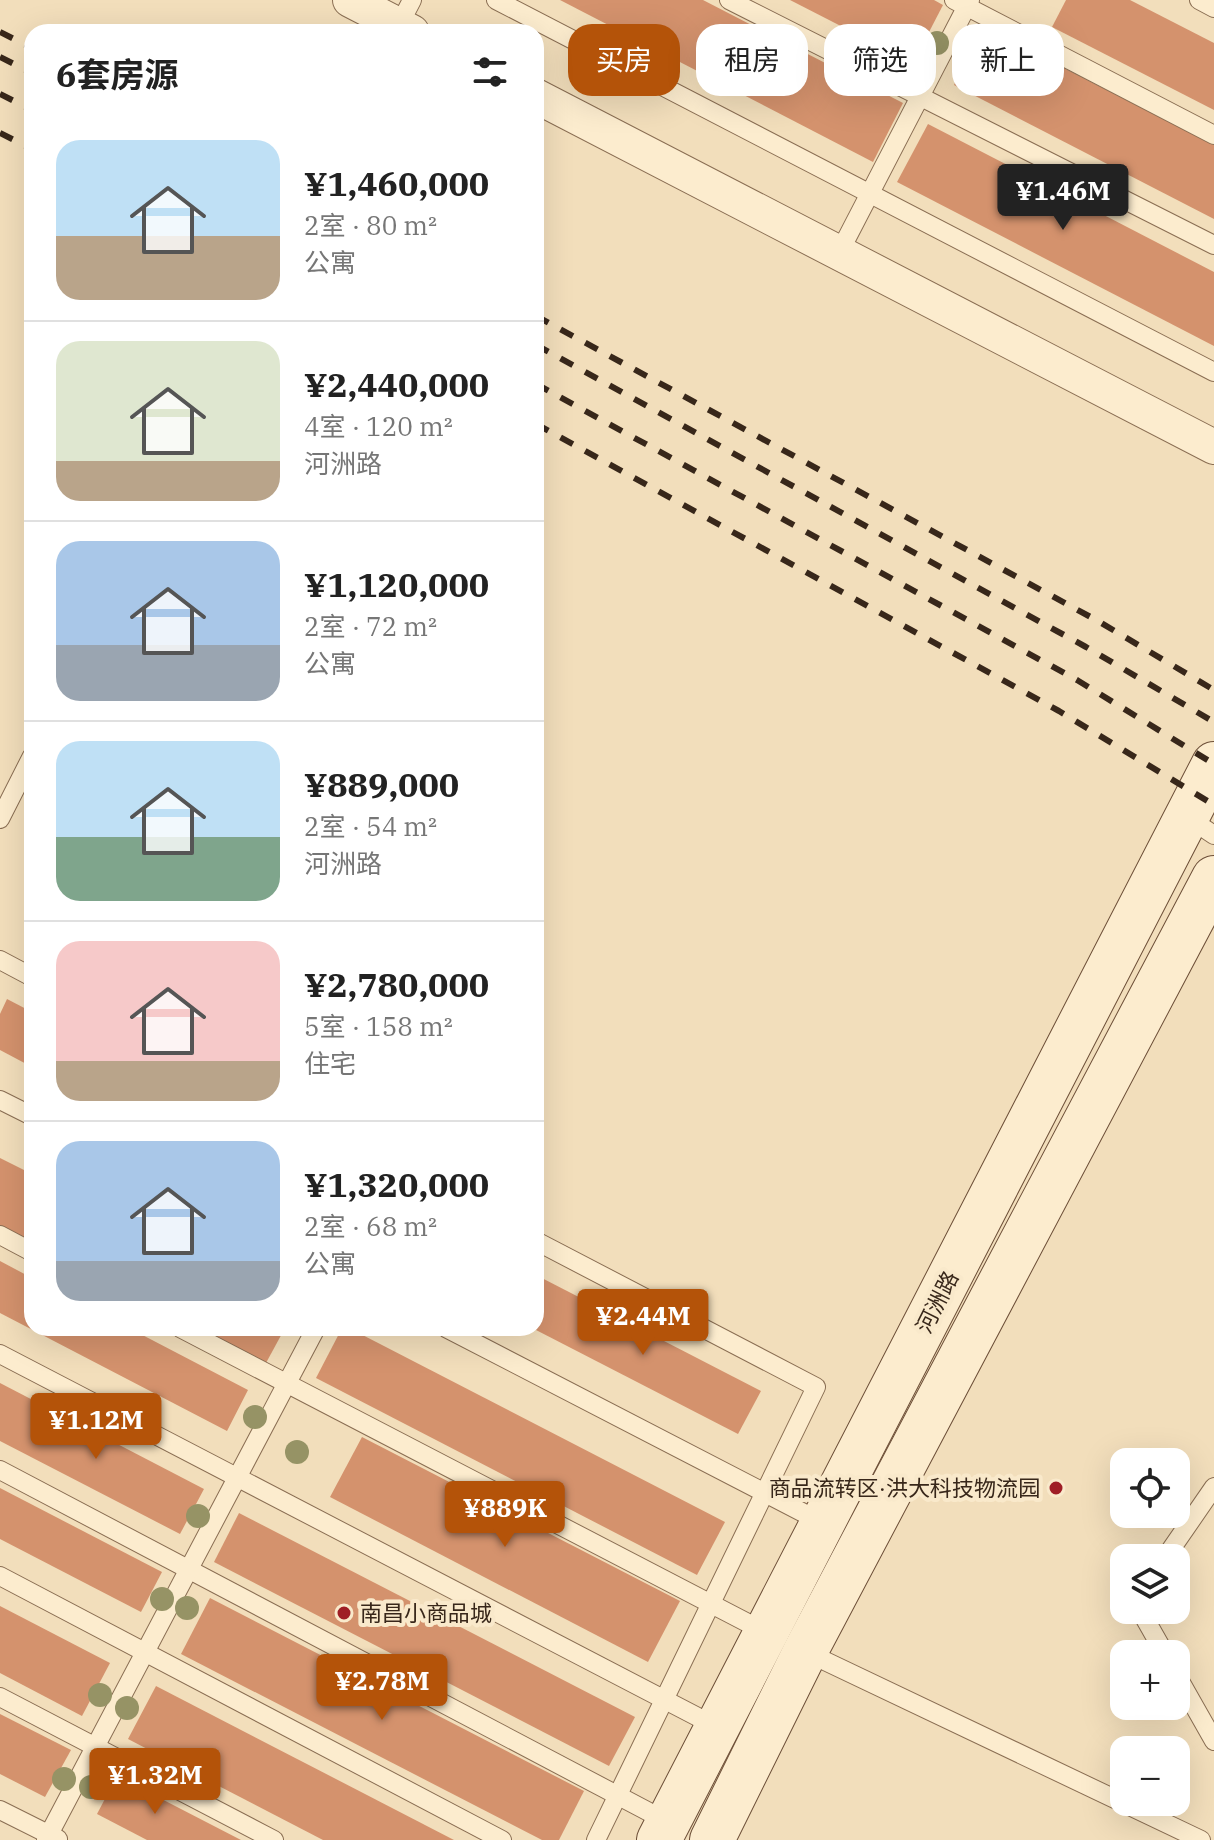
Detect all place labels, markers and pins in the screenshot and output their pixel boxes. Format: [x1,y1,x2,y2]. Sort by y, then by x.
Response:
pin: ¥1.46M [998,164,1128,232]
pin: ¥2.44M [578,1289,708,1357]
pin: ¥1.12M [31,1393,161,1461]
place label: 商品流转区·洪大科技物流园 [769,1473,1040,1502]
marker: 商品流转区·洪大科技物流园 [1047,1479,1065,1497]
pin: ¥889K [449,1481,561,1549]
place label: 南昌小商品城 [360,1598,492,1627]
marker: 南昌小商品城 [335,1604,353,1622]
pin: ¥2.78M [317,1654,447,1722]
pin: ¥1.32M [90,1748,220,1816]

